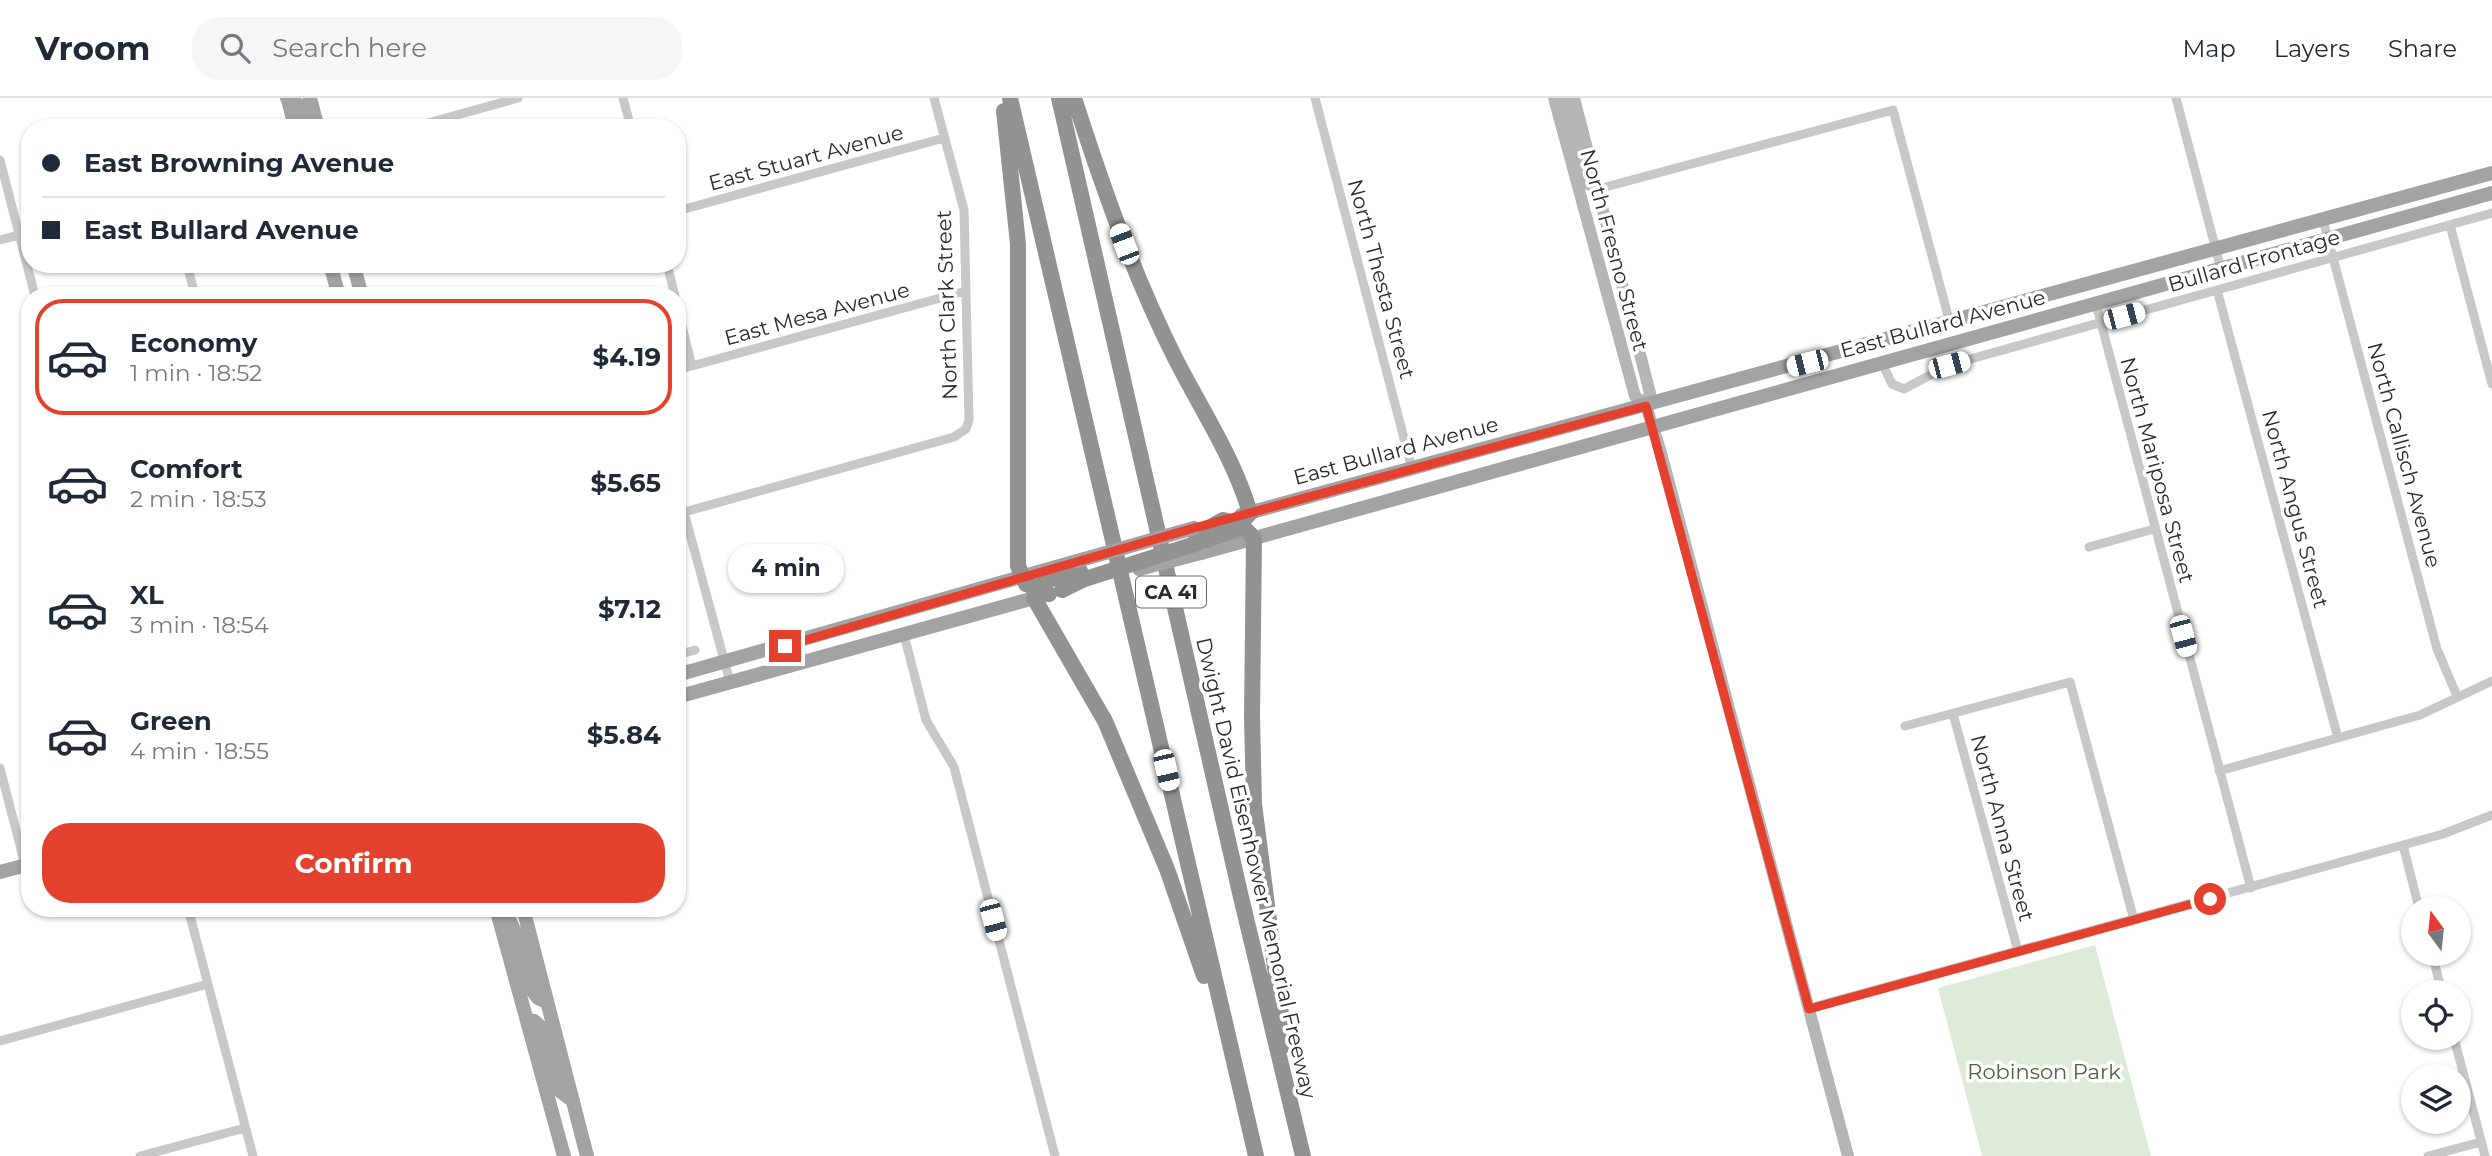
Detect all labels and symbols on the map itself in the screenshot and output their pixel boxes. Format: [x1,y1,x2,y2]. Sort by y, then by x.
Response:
street label: East Stuart Avenue [706,119,906,196]
street label: North Fresno Street [1576,146,1653,353]
street label: North Thesta Street [1343,176,1420,382]
street label: North Clark Street [931,210,962,400]
car [1107,221,1142,267]
street label: Bullard Frontage [2165,224,2343,297]
street label: East Mesa Avenue [722,277,912,350]
street label: East Bullard Avenue [1838,284,2048,363]
car [2101,300,2148,332]
street label: North Callisch Avenue [2362,340,2447,570]
car [1785,348,1830,378]
car [1926,349,1973,381]
street label: North Mariposa Street [2115,354,2200,585]
street label: North Angus Street [2257,407,2334,611]
street label: East Bullard Avenue [1291,411,1501,490]
callout: 4 min [727,545,843,594]
road number: CA 41 [1136,576,1206,607]
car [2168,613,2199,659]
route end [769,630,801,662]
street label: Dwight David Eisenhower Memorial Freeway [1191,635,1322,1101]
street label: North Anna Street [1966,732,2039,924]
car [1152,747,1181,793]
route start [2194,883,2226,915]
north arrow [2401,896,2471,966]
car [978,897,1009,943]
park label: Robinson Park [1967,1059,2121,1084]

